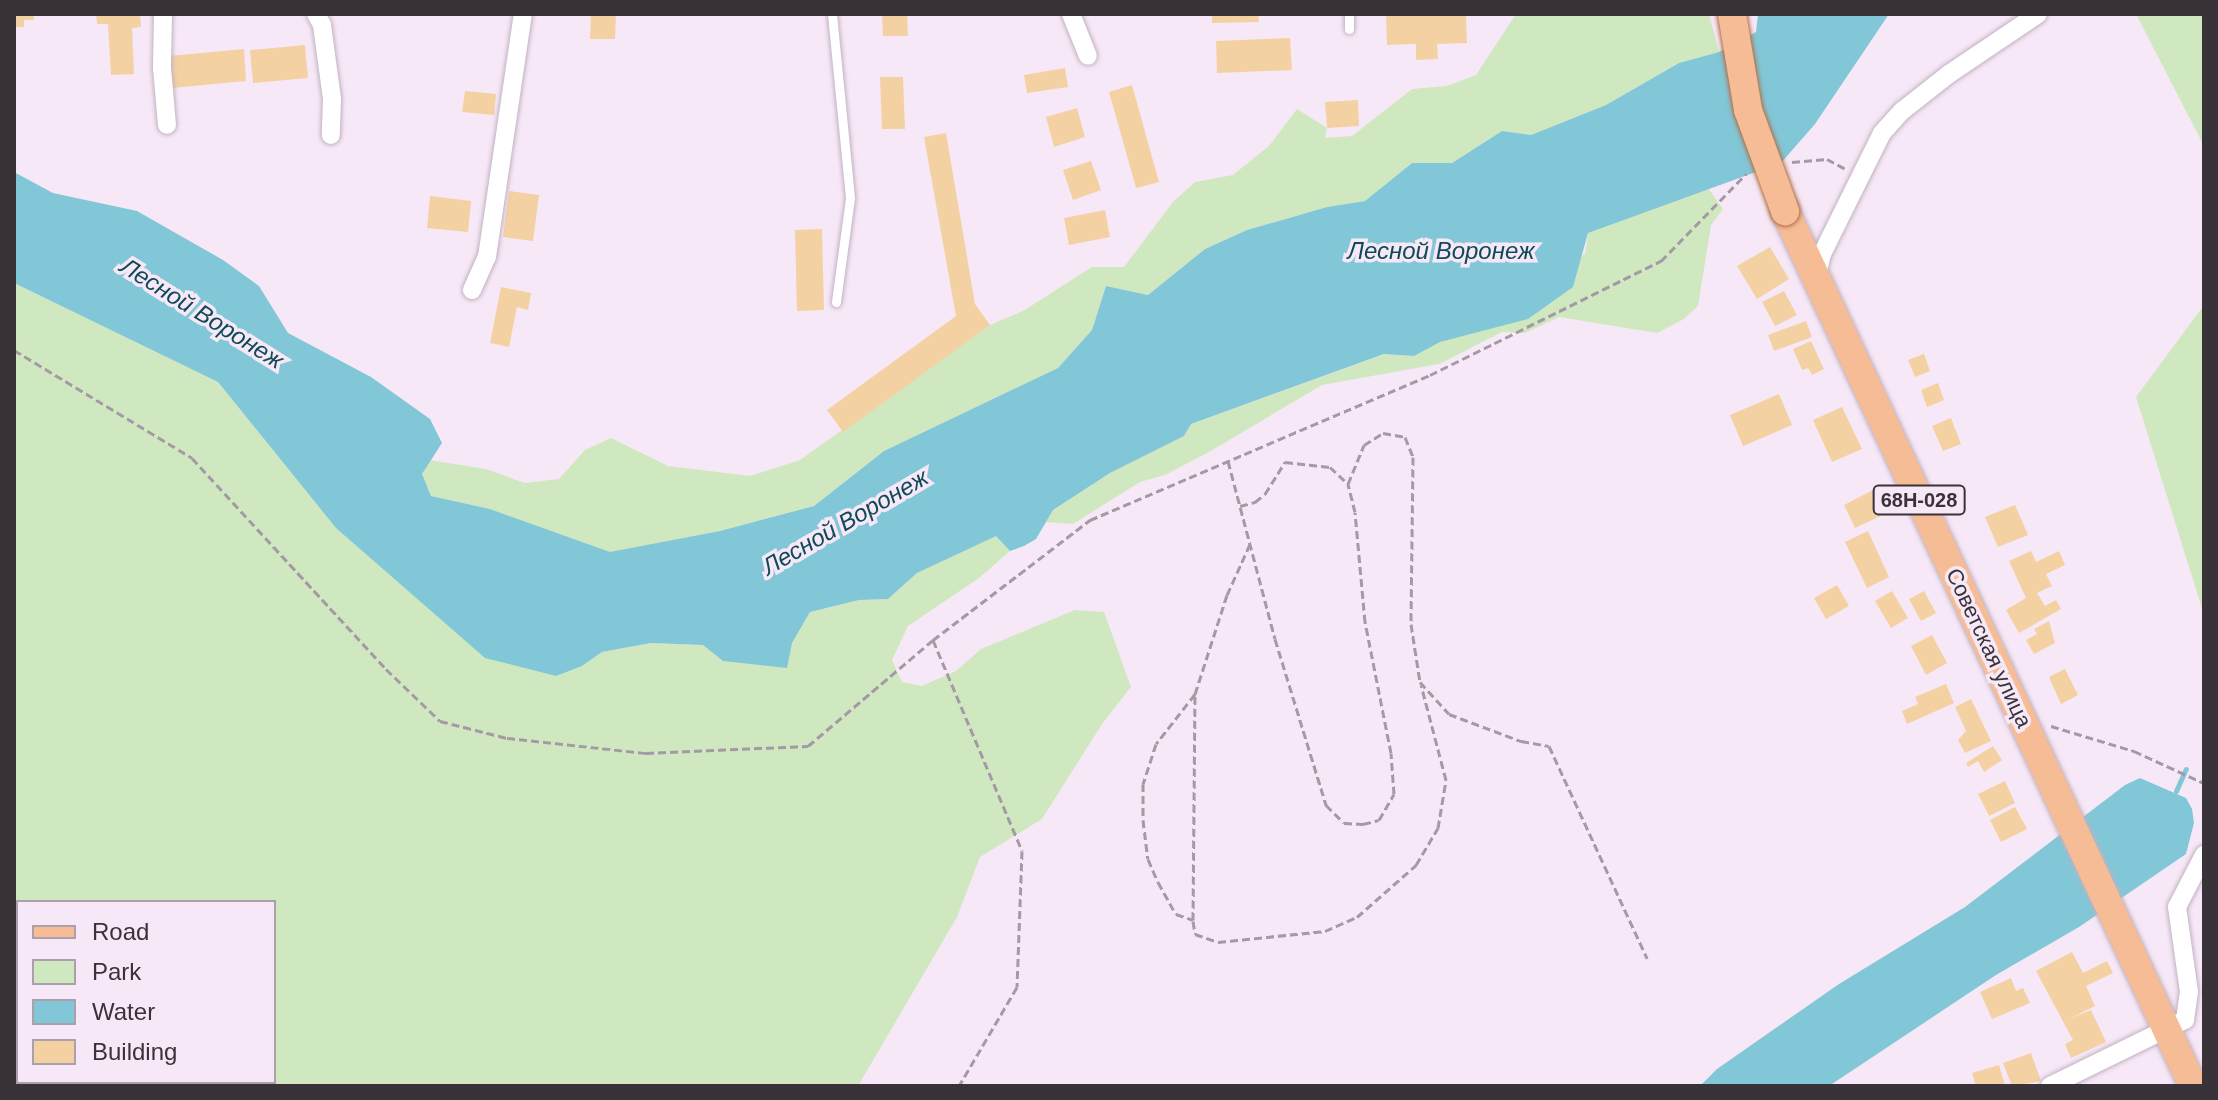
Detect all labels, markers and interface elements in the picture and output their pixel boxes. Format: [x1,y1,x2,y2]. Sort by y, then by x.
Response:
water label: Лесной Воронеж [1348,237,1534,265]
water label: Лесной Воронеж [115,251,289,375]
water label: Лесной Воронеж [757,463,933,581]
road number: 68Н-028 [1871,484,1967,516]
street label: Советская улица [1941,564,2037,732]
legend [16,900,276,1084]
text: Road [92,918,149,945]
text: Park [92,958,141,985]
text: Water [92,998,155,1025]
text: Building [92,1038,177,1065]

